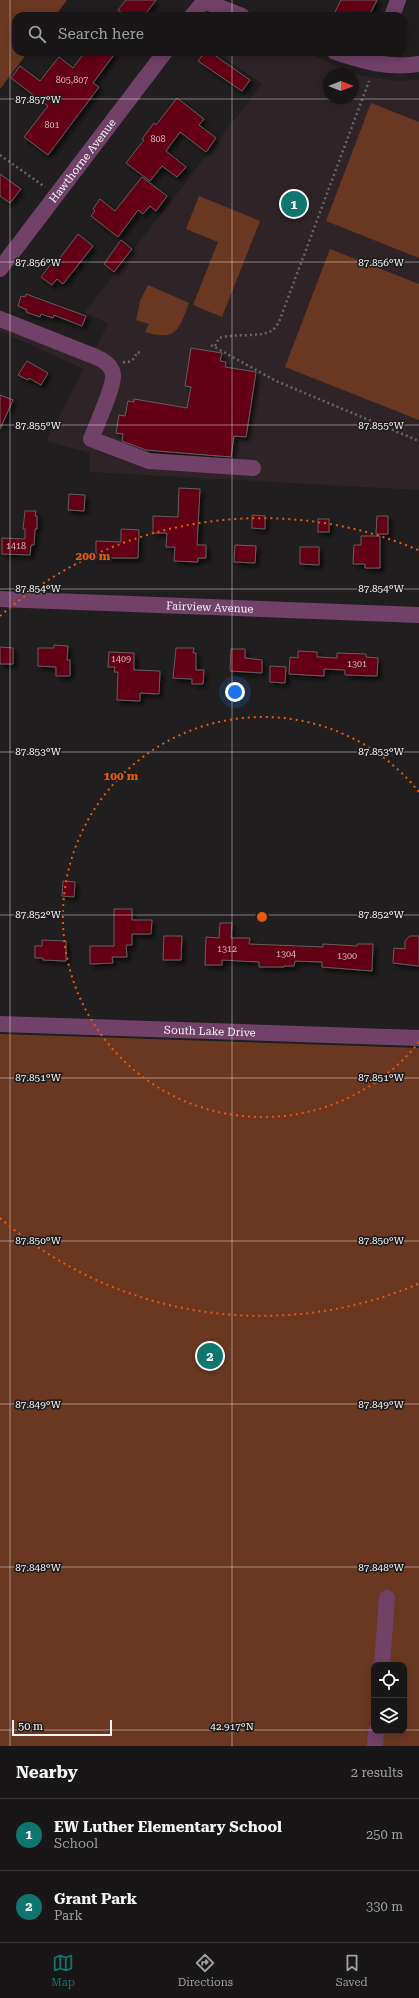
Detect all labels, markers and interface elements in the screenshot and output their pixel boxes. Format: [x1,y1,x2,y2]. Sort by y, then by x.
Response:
search box [12,12,407,56]
icon: search [26,23,48,45]
text: Search here [58,25,144,43]
north arrow [323,68,359,104]
house number: 805,807 [56,75,88,85]
text: 87.857°W [15,94,62,105]
street label: Hawthorne Avenue [46,116,118,205]
house number: 801 [44,120,60,130]
house number: 808 [150,134,166,144]
pin: 1 [281,189,307,219]
text: 87.856°W [15,257,62,268]
text: 87.856°W [358,257,405,268]
text: 87.855°W [15,420,62,431]
text: 87.855°W [358,420,405,431]
house number: 1418 [6,541,26,551]
text: 200 m [76,549,111,563]
text: 87.854°W [15,583,62,594]
text: 87.854°W [358,583,405,594]
street label: Fairview Avenue [166,599,254,615]
house number: 1409 [111,654,131,664]
house number: 1301 [347,659,367,669]
your location [225,682,245,702]
text: 87.853°W [15,746,62,757]
text: 87.853°W [358,746,405,757]
text: 100 m [104,769,139,783]
text: 87.852°W [15,909,62,920]
text: 87.852°W [358,909,405,920]
centre of rings [255,910,269,924]
house number: 1312 [217,944,237,954]
house number: 1304 [276,949,296,959]
house number: 1300 [337,951,357,961]
street label: South Lake Drive [164,1023,256,1039]
text: 87.851°W [15,1072,62,1083]
text: 87.851°W [358,1072,405,1083]
text: 87.850°W [15,1235,62,1246]
text: 87.850°W [358,1235,405,1246]
pin: 2 [197,1341,223,1371]
text: 87.849°W [15,1399,62,1410]
text: 87.849°W [358,1399,405,1410]
text: 87.848°W [15,1562,62,1573]
text: 87.848°W [358,1562,405,1573]
map controls [371,1662,407,1734]
button: locate [371,1662,407,1698]
button: layers [371,1698,407,1734]
scale bar [12,1718,112,1737]
text: 50 m [18,1720,43,1733]
text: 42.917°N [210,1721,254,1732]
text: Nearby [16,1762,78,1782]
text: 2 results [351,1765,403,1780]
text: EW Luther Elementary School [54,1818,282,1836]
text: 1 [25,1827,33,1842]
text: 250 m [366,1827,403,1842]
text: School [54,1836,98,1851]
text: Grant Park [54,1890,137,1908]
text: 2 [25,1899,33,1914]
text: 330 m [366,1899,403,1914]
text: Park [54,1908,83,1923]
tab: Map [51,1952,75,1989]
tab: Directions [178,1952,233,1989]
tab: Saved [336,1952,368,1989]

